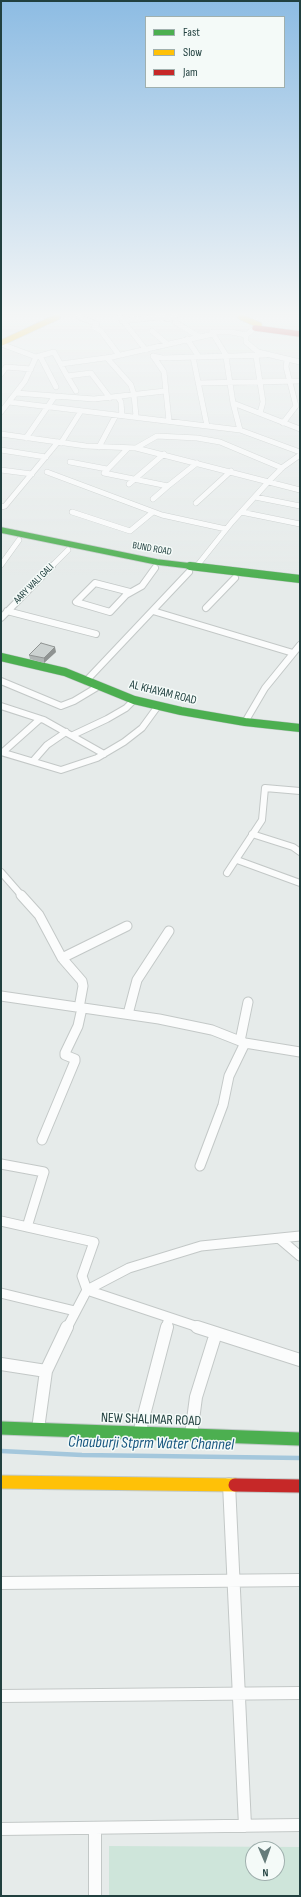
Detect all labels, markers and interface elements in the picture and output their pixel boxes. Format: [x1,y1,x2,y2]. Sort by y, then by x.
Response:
legend [145,16,285,88]
text: Fast [183,25,200,40]
text: Slow [183,45,202,60]
text: Jam [183,65,198,80]
street label: BUND ROAD [131,540,173,558]
street label: AARY WALI GALI [11,561,57,607]
street label: AL KHAYAM ROAD [128,678,198,708]
street label: NEW SHALIMAR ROAD [101,1410,201,1430]
water label: Chauburji Stprm Water Channel [68,1433,234,1455]
north arrow [245,1841,285,1881]
text: N [262,1866,269,1879]

